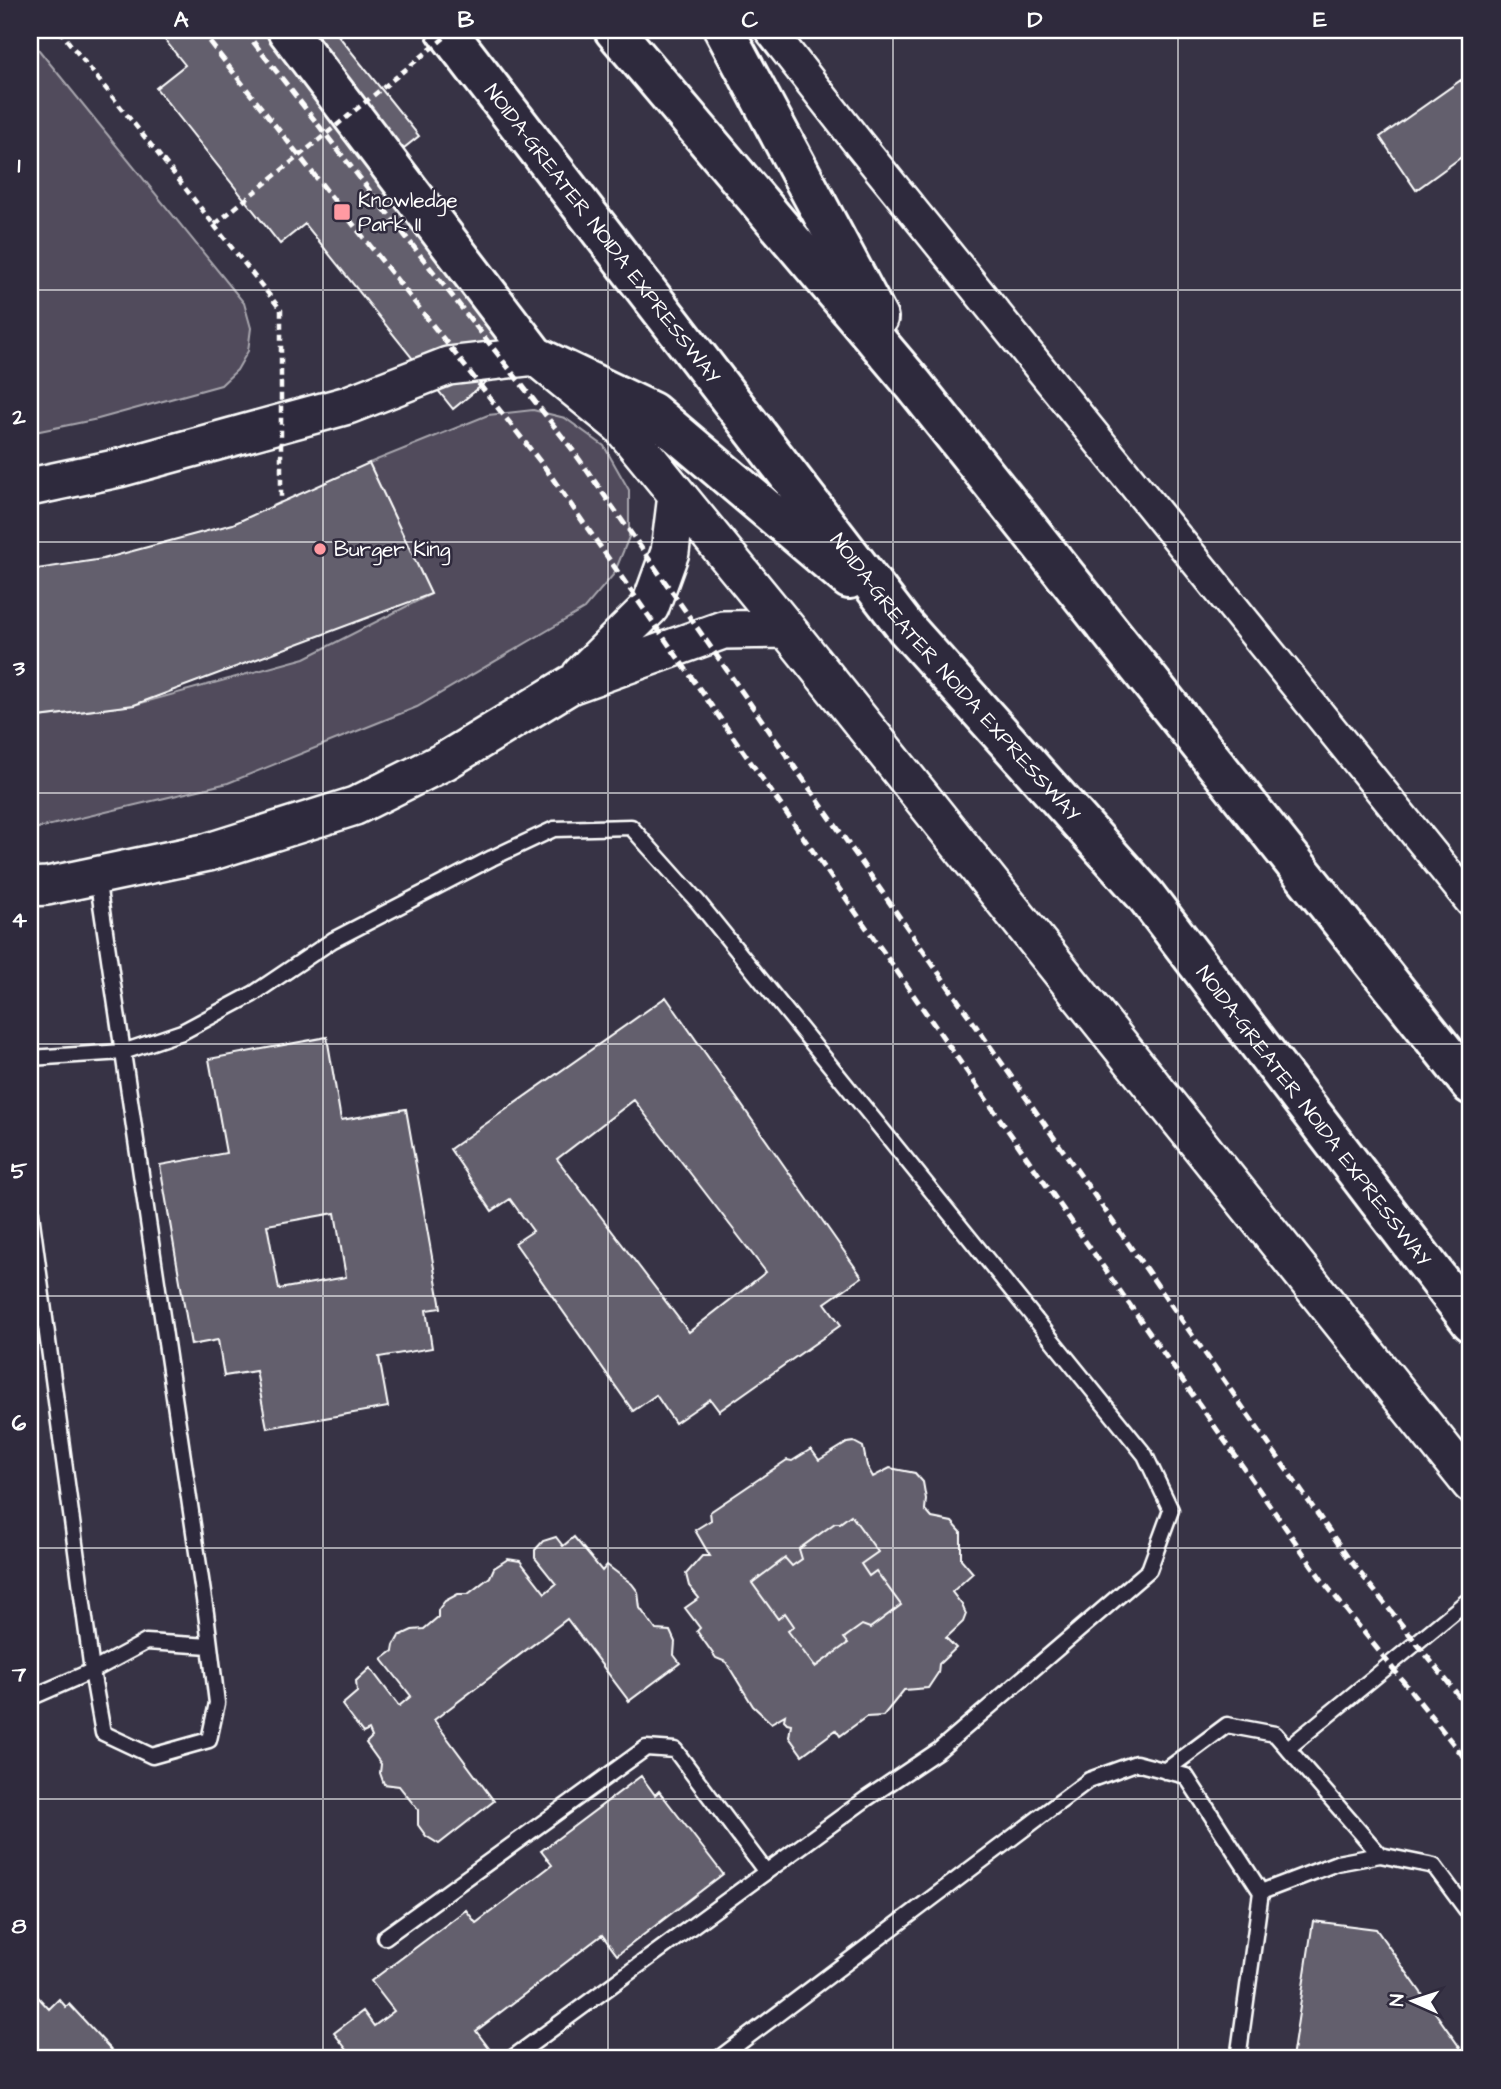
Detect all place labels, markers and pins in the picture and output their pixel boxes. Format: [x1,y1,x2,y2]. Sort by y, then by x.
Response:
place label: Knowledge Park II [358,186,458,239]
marker: Knowledge Park II [332,202,352,222]
place label: Burger King [334,535,451,566]
marker: Burger King [312,541,328,557]

